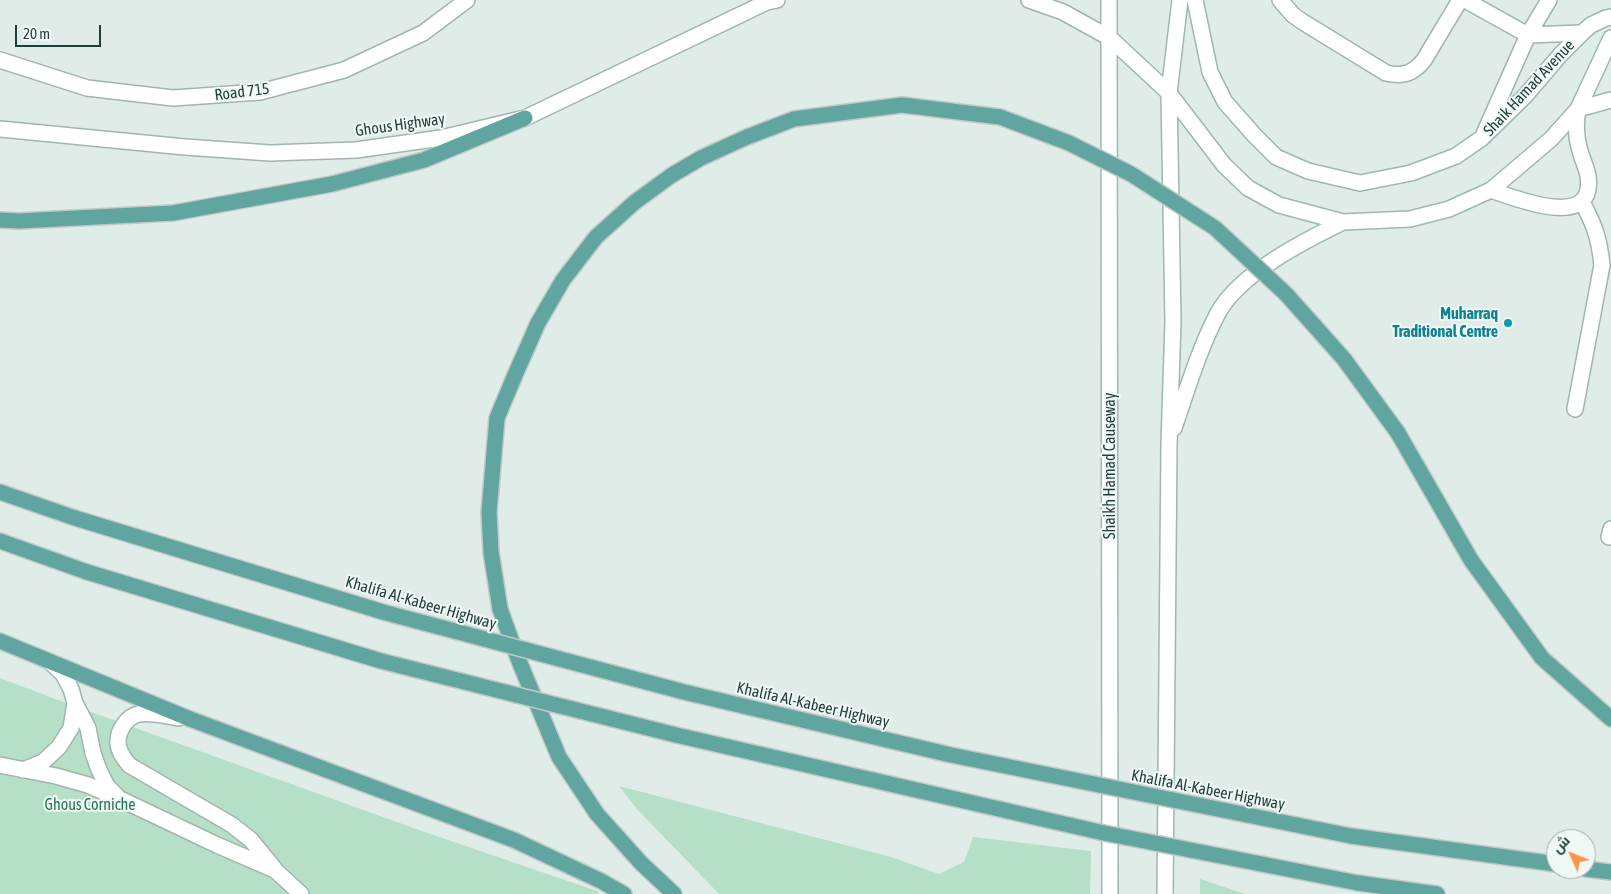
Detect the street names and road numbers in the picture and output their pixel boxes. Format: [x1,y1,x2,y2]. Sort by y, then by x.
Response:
street label: Shaik Hamad Avenue [1479,36,1579,140]
street label: Road 715 [213,79,271,105]
street label: Ghous Highway [354,109,446,141]
street label: Shaikh Hamad Causeway [1100,393,1120,539]
street label: Khalifa Al-Kabeer Highway [343,572,499,634]
street label: Khalifa Al-Kabeer Highway [735,678,891,732]
street label: Khalifa Al-Kabeer Highway [1130,766,1286,814]

